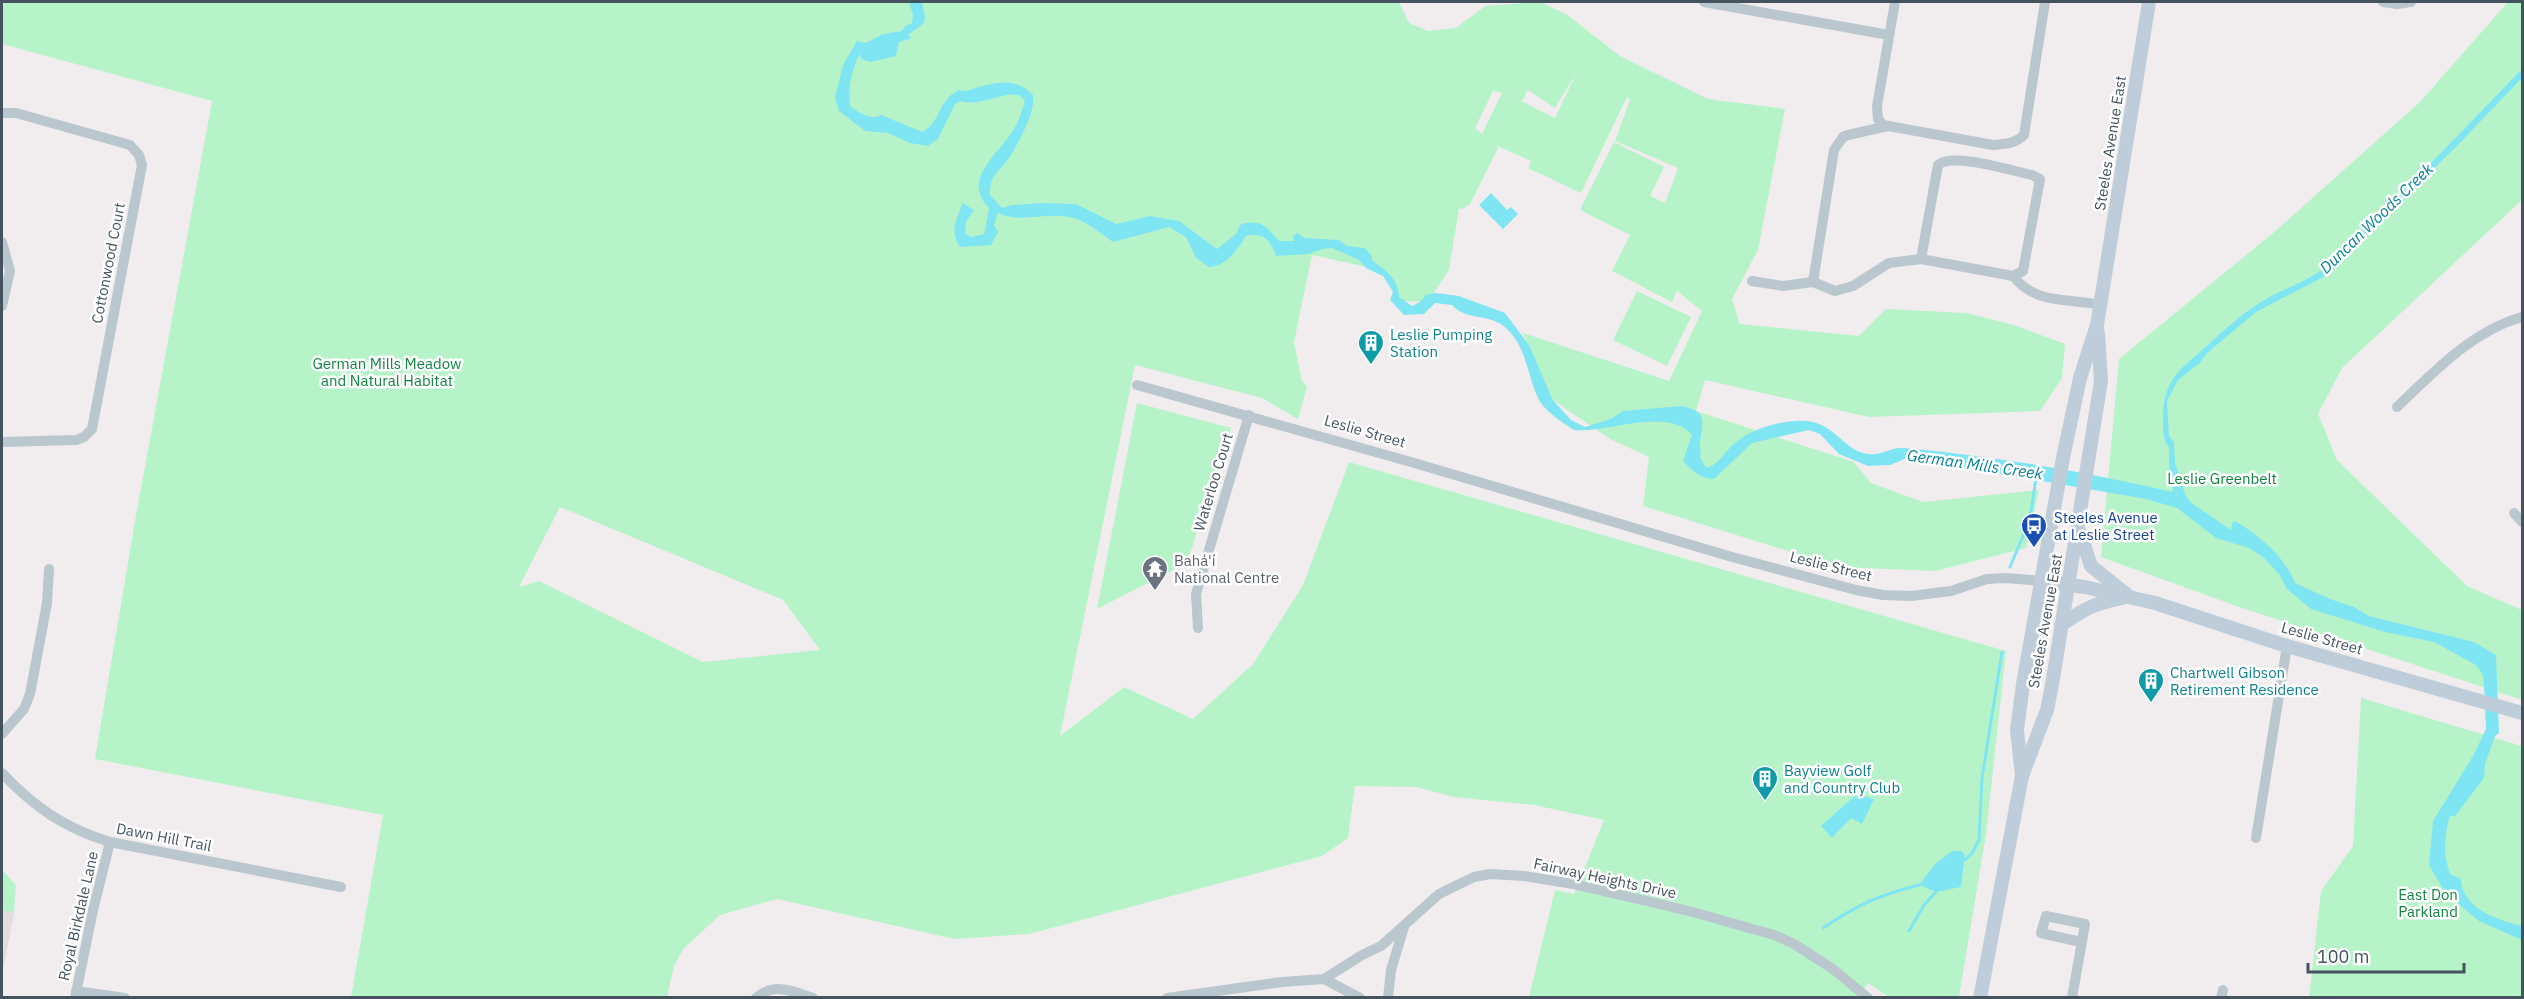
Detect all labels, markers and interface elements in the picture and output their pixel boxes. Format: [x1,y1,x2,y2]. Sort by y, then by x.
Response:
street label: Steeles Avenue East [2090,74,2130,212]
water label: Duncan Woods Creek [2315,158,2437,277]
street label: Cottonwood Court [87,201,129,325]
place label: Leslie Pumping Station [1390,325,1492,361]
building icon: Leslie Pumping Station [1356,328,1386,366]
park label: German Mills Meadow and Natural Habitat [312,354,462,390]
street label: Leslie Street [1322,410,1408,452]
street label: Waterloo Court [1189,431,1237,533]
water label: German Mills Creek [1906,445,2045,484]
park label: Leslie Greenbelt [2167,469,2277,488]
place label: Steeles Avenue at Leslie Street [2054,508,2158,544]
bus stop icon: Steeles Avenue at Leslie Street [2019,511,2049,549]
street label: Leslie Street [1788,547,1874,585]
place label: Bahá'í National Centre [1174,551,1279,587]
street label: Steeles Avenue East [2024,552,2066,690]
temple icon: Bahá'í National Centre [1140,554,1170,592]
street label: Leslie Street [2279,617,2365,659]
place label: Chartwell Gibson Retirement Residence [2170,663,2319,699]
building icon: Chartwell Gibson Retirement Residence [2136,666,2166,704]
place label: Bayview Golf and Country Club [1784,761,1900,797]
building icon: Bayview Golf and Country Club [1750,764,1780,802]
street label: Dawn Hill Trail [115,818,213,856]
street label: Royal Birkdale Lane [54,849,102,983]
street label: Fairway Heights Drive [1532,854,1678,902]
park label: East Don Parkland [2398,885,2458,921]
scale bar [2308,936,2464,974]
text: 100 m [2317,945,2369,968]

